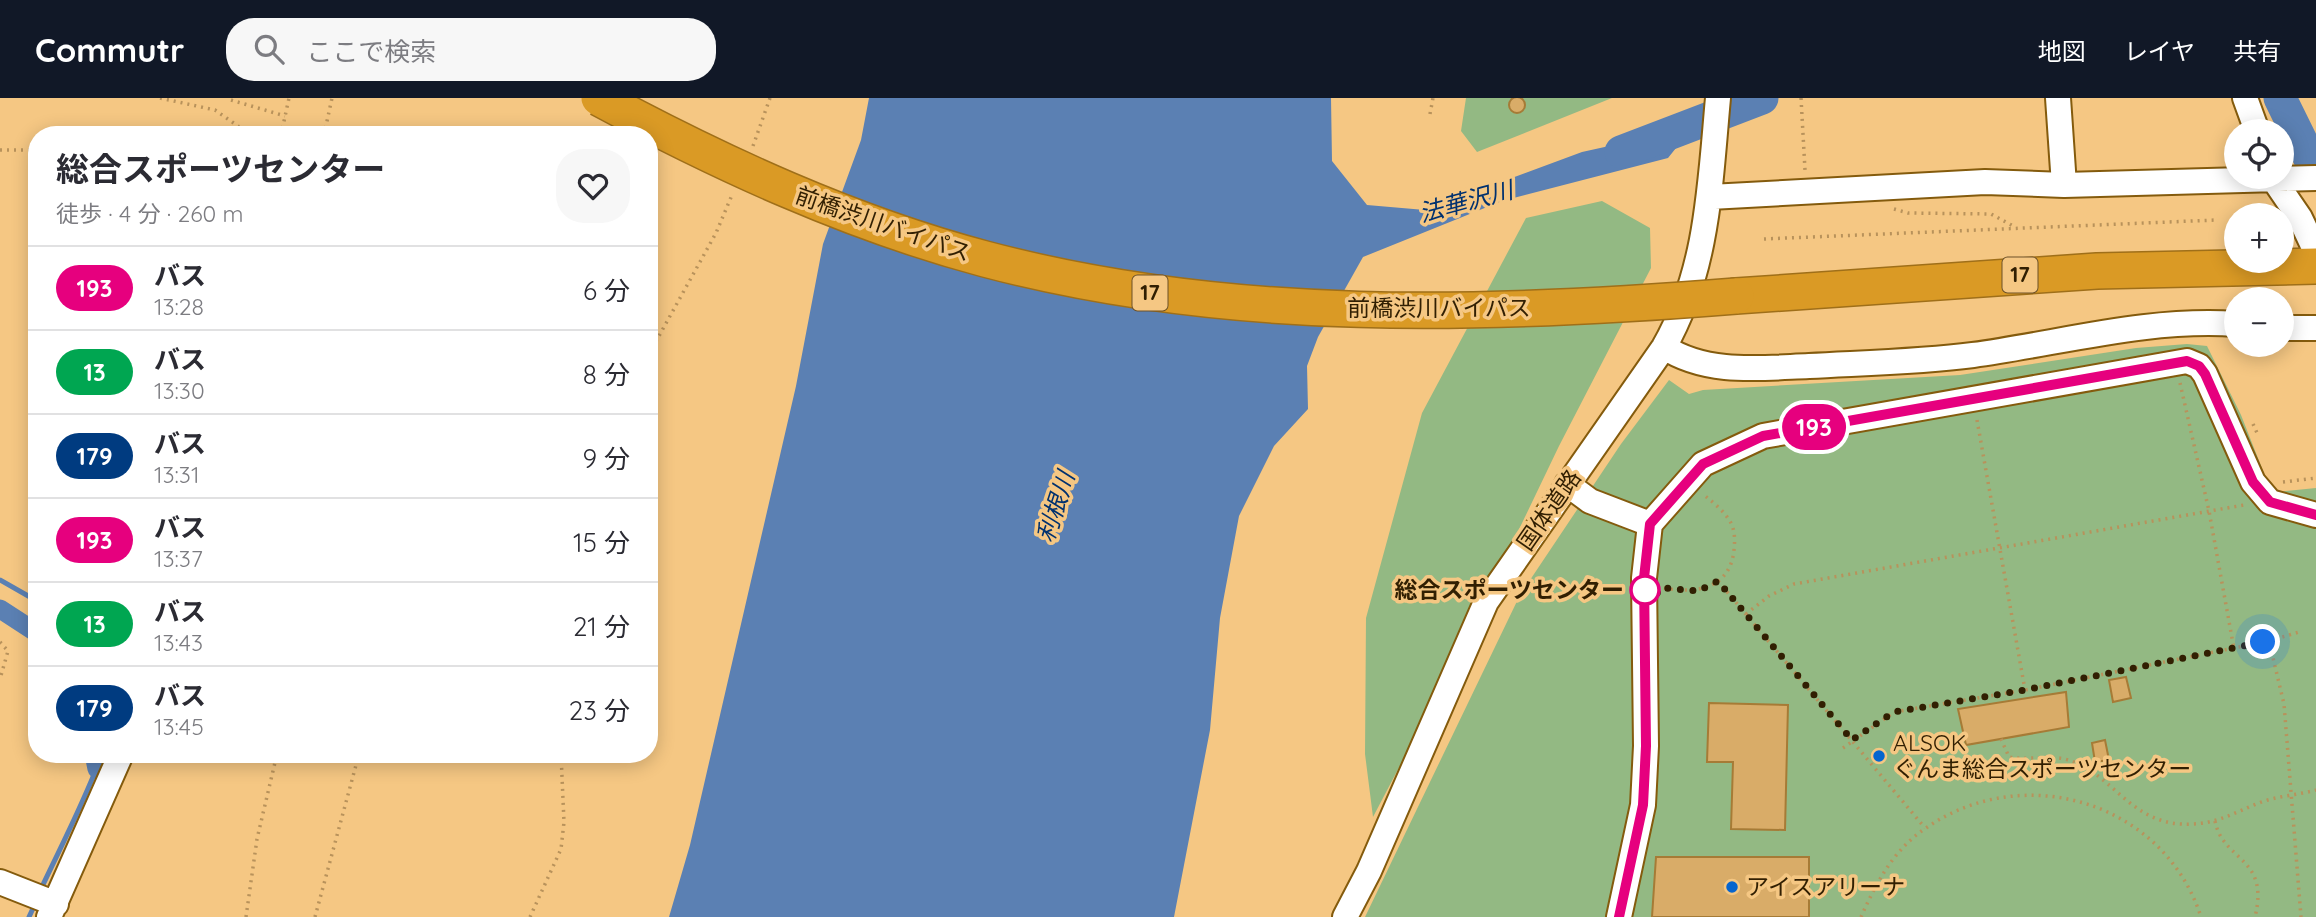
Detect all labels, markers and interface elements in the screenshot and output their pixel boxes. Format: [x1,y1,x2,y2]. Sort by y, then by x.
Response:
search box [226,18,716,81]
text: Commutr [35,29,184,70]
icon: search [250,30,288,68]
text: ここで検索 [306,35,436,68]
text: 地図 [2038,36,2086,66]
text: レイヤ [2124,36,2195,66]
text: 共有 [2233,36,2281,66]
map controls [2224,119,2294,357]
button: locate [2224,119,2294,189]
text: 総合スポーツセンター [56,148,385,189]
button: heart [556,149,630,223]
water label: 法華沢川 [1415,173,1519,228]
street label: 前橋渋川バイパス [792,180,975,267]
text: 徒歩 · 4 分 · 260 m [56,199,244,228]
button: + [2224,203,2294,273]
road number: 17 [2002,258,2038,292]
text: バス [154,259,206,292]
text: 193 [77,273,112,303]
text: 6 分 [583,274,630,307]
road number: 17 [1132,276,1168,310]
button: − [2224,287,2294,357]
text: 13:28 [154,292,204,321]
street label: 前橋渋川バイパス [1347,293,1531,322]
text: バス [154,343,206,376]
text: 13 [83,357,106,387]
text: 8 分 [583,358,630,391]
text: 13:30 [154,376,205,405]
line badge: 193 [1774,404,1854,450]
text: 193 [1796,412,1832,442]
text: バス [154,427,206,460]
text: 179 [76,441,113,471]
text: 9 分 [582,442,630,475]
text: 13:31 [154,460,199,489]
street label: 国体道路 [1510,464,1587,556]
water label: 利根川 [1030,465,1081,546]
text: バス [154,511,206,544]
text: 193 [77,525,112,555]
text: 15 分 [573,526,630,559]
text: 13:37 [154,544,203,573]
place label: 総合スポーツセンター [1394,575,1624,604]
marker: 総合スポーツセンター [1630,575,1660,605]
text: バス [154,595,206,628]
text: 13 [83,609,106,639]
text: 21 分 [573,610,630,643]
your location [2245,624,2280,659]
text: 13:43 [154,628,203,657]
text: バス [154,679,206,712]
text: 179 [76,693,113,723]
text: 23 分 [569,694,630,727]
text: 13:45 [154,712,204,741]
place label: ALSOK ぐんま総合スポーツセンター [1893,728,2192,783]
marker: ALSOK ぐんま総合スポーツセンター [1871,748,1887,764]
place label: アイスアリーナ [1746,872,1905,901]
marker: アイスアリーナ [1724,879,1740,895]

